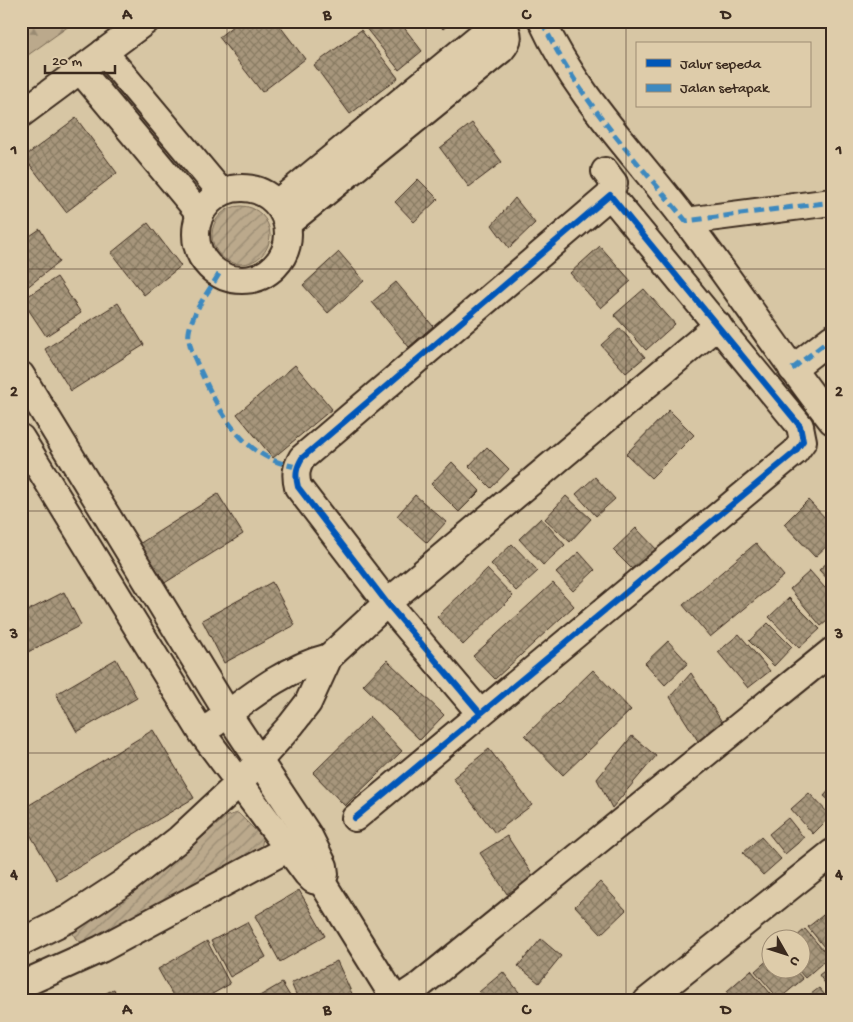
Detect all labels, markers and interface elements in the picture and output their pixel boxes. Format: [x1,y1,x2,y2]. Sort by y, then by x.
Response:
text: A [121,7,133,26]
text: B [322,7,332,26]
text: C [521,7,532,26]
text: D [719,7,732,26]
scale bar [45,42,115,74]
legend [636,42,810,108]
text: 20 m [52,53,82,71]
text: Jalur sepeda [680,56,762,74]
text: Jalan setapak [680,80,770,98]
text: 1 [10,142,17,161]
text: 1 [835,142,842,161]
text: 2 [10,384,18,403]
text: 2 [835,384,843,403]
text: 3 [9,626,18,645]
text: 3 [834,626,843,645]
text: 4 [9,867,18,886]
text: 4 [834,867,843,886]
north arrow [760,930,810,980]
text: U [785,952,803,969]
text: A [121,1002,133,1021]
text: B [322,1002,332,1021]
text: C [521,1002,532,1021]
text: D [719,1002,732,1021]

